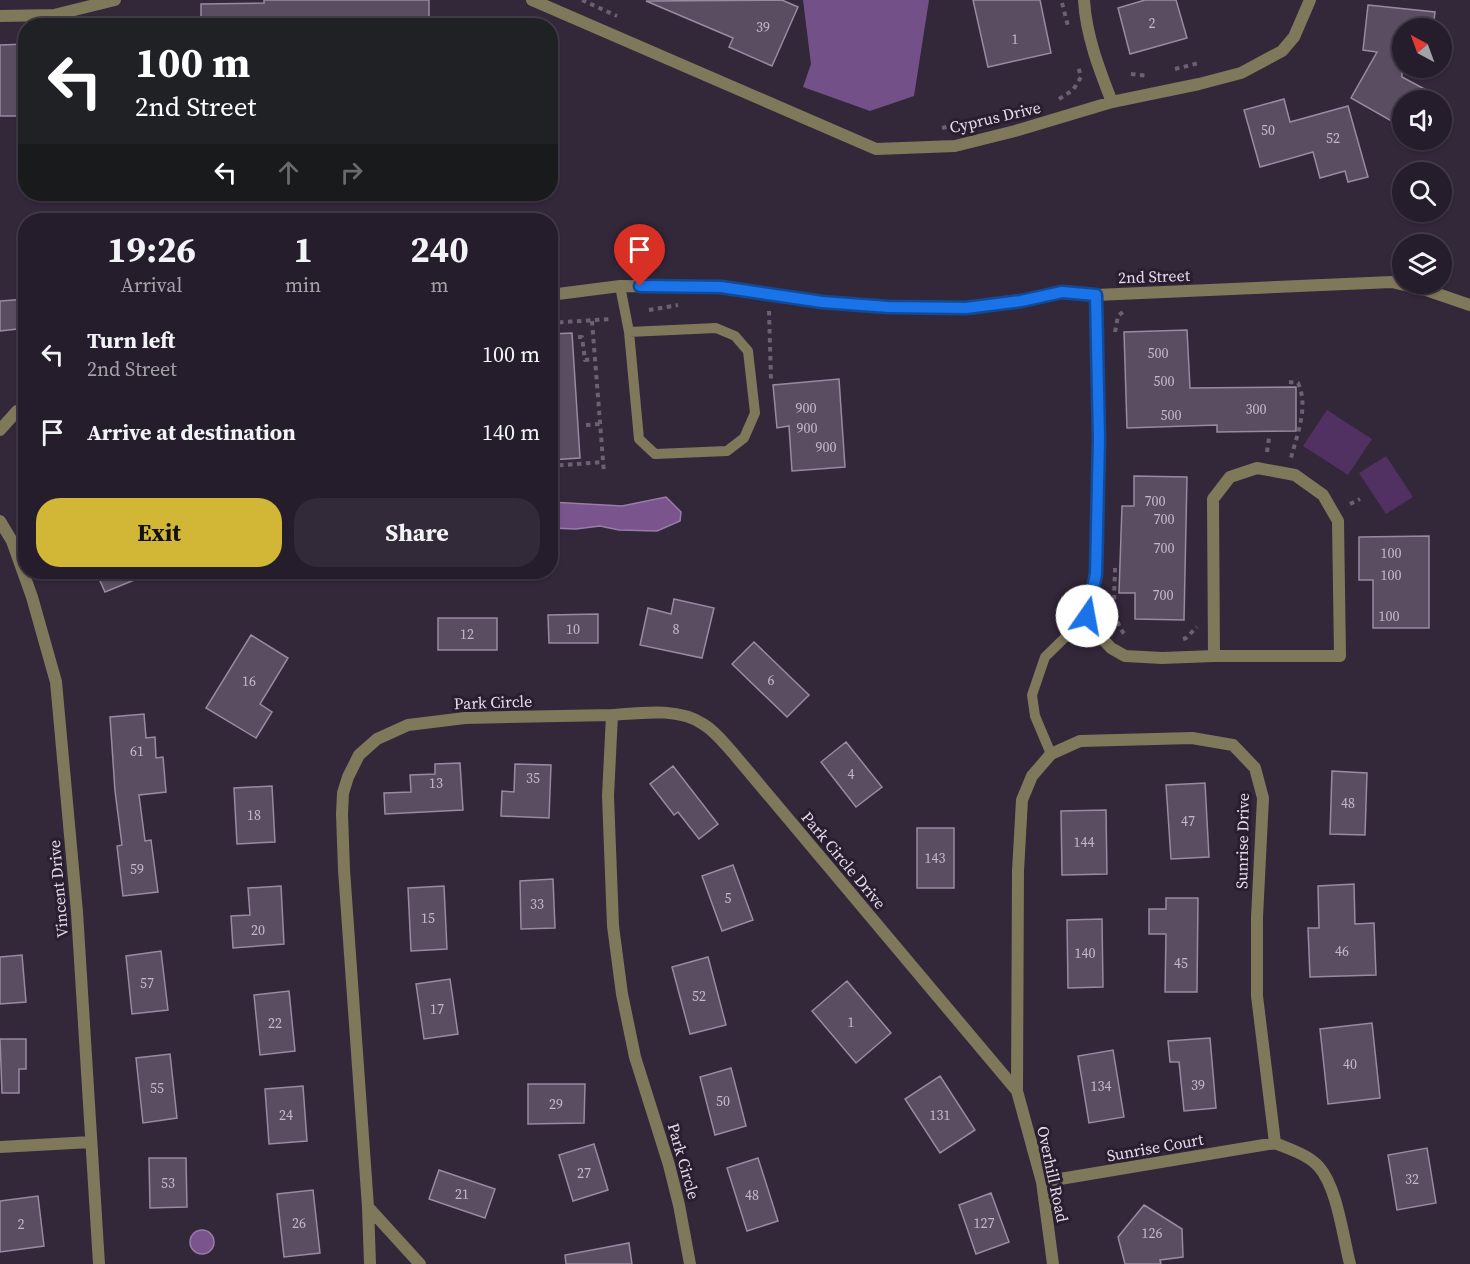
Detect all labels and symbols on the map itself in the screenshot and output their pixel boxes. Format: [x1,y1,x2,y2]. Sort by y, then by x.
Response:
house number: 2 [1149,13,1156,33]
house number: 39 [756,17,770,37]
north arrow [1392,18,1452,78]
house number: 1 [1012,29,1019,49]
street label: Cyprus Drive [947,96,1043,138]
house number: 50 [1261,120,1275,140]
house number: 52 [1326,128,1340,148]
pin [614,224,665,286]
street label: 2nd Street [1118,264,1191,288]
house number: 500 [1148,343,1169,363]
house number: 500 [1154,371,1175,391]
house number: 900 [796,398,817,418]
house number: 300 [1246,399,1267,419]
house number: 500 [1161,405,1182,425]
house number: 900 [797,418,818,438]
house number: 900 [816,437,837,457]
house number: 700 [1145,491,1166,511]
house number: 700 [1154,509,1175,529]
house number: 700 [1154,538,1175,558]
house number: 100 [1381,543,1402,563]
house number: 100 [1381,565,1402,585]
position arrow [1055,584,1119,648]
house number: 700 [1153,585,1174,605]
house number: 100 [1379,606,1400,626]
house number: 10 [566,619,580,639]
house number: 8 [673,619,680,639]
house number: 12 [460,624,474,644]
house number: 6 [768,670,775,690]
house number: 16 [242,671,256,691]
street label: Park Circle [453,690,533,714]
house number: 61 [130,741,144,761]
house number: 4 [848,764,855,784]
house number: 35 [526,768,540,788]
house number: 13 [429,773,443,793]
street label: Sunrise Drive [1230,793,1254,889]
house number: 48 [1341,793,1355,813]
house number: 18 [247,805,261,825]
street label: Park Circle Drive [797,807,891,913]
house number: 47 [1181,811,1195,831]
house number: 144 [1074,832,1095,852]
street label: Vincent Drive [43,839,73,939]
house number: 143 [925,848,946,868]
house number: 59 [130,859,144,879]
house number: 5 [725,888,732,908]
house number: 33 [530,894,544,914]
house number: 15 [421,908,435,928]
house number: 20 [251,920,265,940]
house number: 46 [1335,941,1349,961]
house number: 140 [1075,943,1096,963]
house number: 45 [1174,953,1188,973]
house number: 57 [140,973,154,993]
house number: 52 [692,986,706,1006]
house number: 17 [430,999,444,1019]
house number: 1 [848,1012,855,1032]
house number: 22 [268,1013,282,1033]
house number: 40 [1343,1054,1357,1074]
house number: 39 [1191,1075,1205,1095]
house number: 134 [1091,1076,1112,1096]
house number: 55 [150,1078,164,1098]
house number: 50 [716,1091,730,1111]
house number: 29 [549,1094,563,1114]
house number: 24 [279,1105,293,1125]
house number: 131 [930,1105,951,1125]
street label: Park Circle [663,1120,705,1202]
street label: Overhill Road [1032,1124,1074,1224]
street label: Sunrise Court [1105,1128,1206,1166]
house number: 27 [577,1163,591,1183]
house number: 32 [1405,1169,1419,1189]
house number: 53 [161,1173,175,1193]
house number: 21 [455,1184,469,1204]
house number: 48 [745,1185,759,1205]
house number: 26 [292,1213,306,1233]
house number: 127 [974,1213,995,1233]
house number: 2 [18,1214,25,1234]
house number: 126 [1142,1223,1163,1243]

